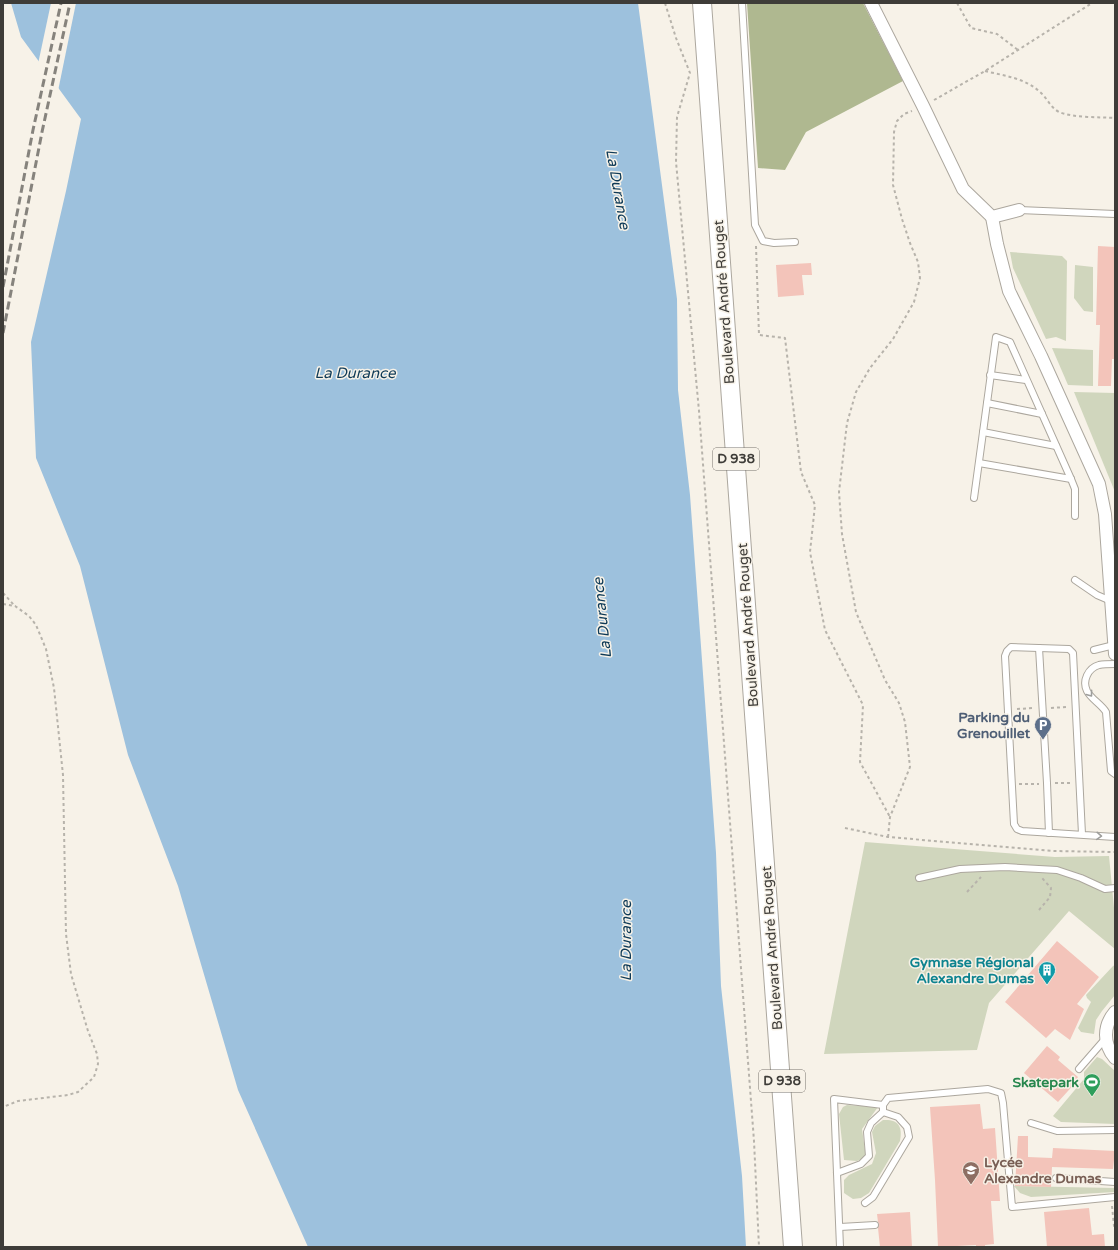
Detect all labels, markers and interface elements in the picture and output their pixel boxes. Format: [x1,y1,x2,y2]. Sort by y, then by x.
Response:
water label: La Durance [602,148,634,232]
street label: Boulevard André Rouget [710,219,738,385]
water label: La Durance [315,364,397,382]
road number: D 938 [713,448,759,470]
street label: Boulevard André Rouget [734,542,762,708]
water label: La Durance [589,575,615,659]
one-way arrow [1085,689,1092,696]
place label: Parking du Grenouillet [957,709,1031,742]
parking icon: Parking du Grenouillet [1033,715,1053,740]
one-way arrow [1096,831,1102,840]
street label: Boulevard André Rouget [758,865,786,1031]
water label: La Durance [617,899,635,982]
place label: Gymnase Régional Alexandre Dumas [910,954,1034,987]
building icon: Gymnase Régional Alexandre Dumas [1037,960,1057,985]
road number: D 938 [759,1070,805,1092]
sports icon: Skatepark [1082,1072,1102,1097]
place label: Skatepark [1012,1074,1079,1091]
place label: Lycée Alexandre Dumas [984,1154,1102,1187]
school or university icon: Lycée Alexandre Dumas [961,1160,981,1185]

